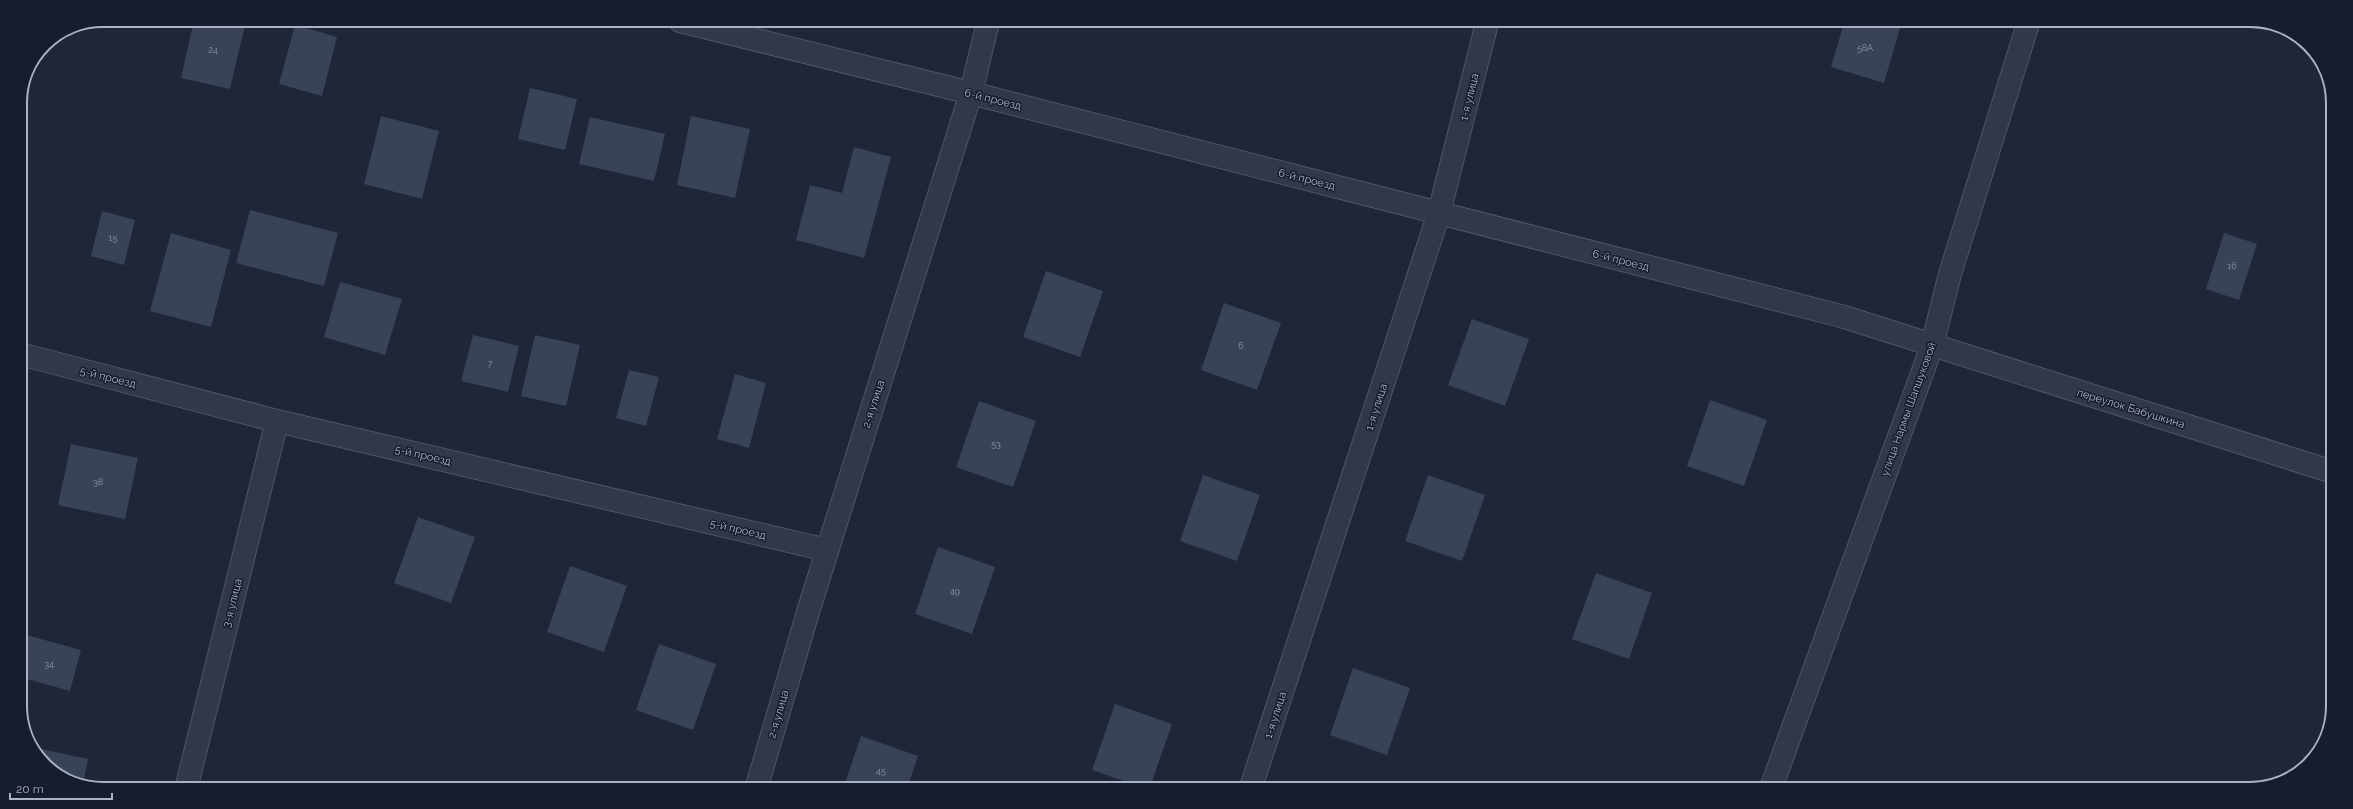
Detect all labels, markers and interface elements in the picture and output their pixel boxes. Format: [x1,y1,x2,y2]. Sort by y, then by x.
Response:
house number: 58А [1857,43,1873,53]
house number: 24 [208,45,218,55]
street label: 1-я улица [1457,72,1482,122]
street label: 6-й проезд [963,86,1023,113]
street label: 6-й проезд [1277,166,1337,193]
house number: 15 [109,233,117,243]
street label: 6-й проезд [1591,247,1651,274]
house number: 16 [2227,261,2237,271]
house number: 6 [1238,341,1244,351]
street label: улица Нармы Шапшуковой [1878,341,1939,478]
house number: 7 [488,359,493,369]
street label: 5-й проезд [78,364,138,391]
street label: 2-я улица [860,379,887,430]
street label: 1-я улица [1363,382,1390,432]
street label: переулок Бабушкина [2075,386,2186,431]
house number: 53 [991,439,1001,449]
street label: 5-й проезд [393,443,453,468]
house number: 38 [93,477,103,487]
street label: 5-й проезд [708,517,768,542]
street label: 3-я улица [220,577,245,629]
house number: 49 [950,586,960,596]
house number: 34 [44,659,54,669]
street label: 2-я улица [765,688,792,740]
street label: 1-я улица [1262,690,1289,740]
house number: 45 [876,766,886,776]
scale bar [10,775,112,801]
text: 20 m [16,782,44,796]

